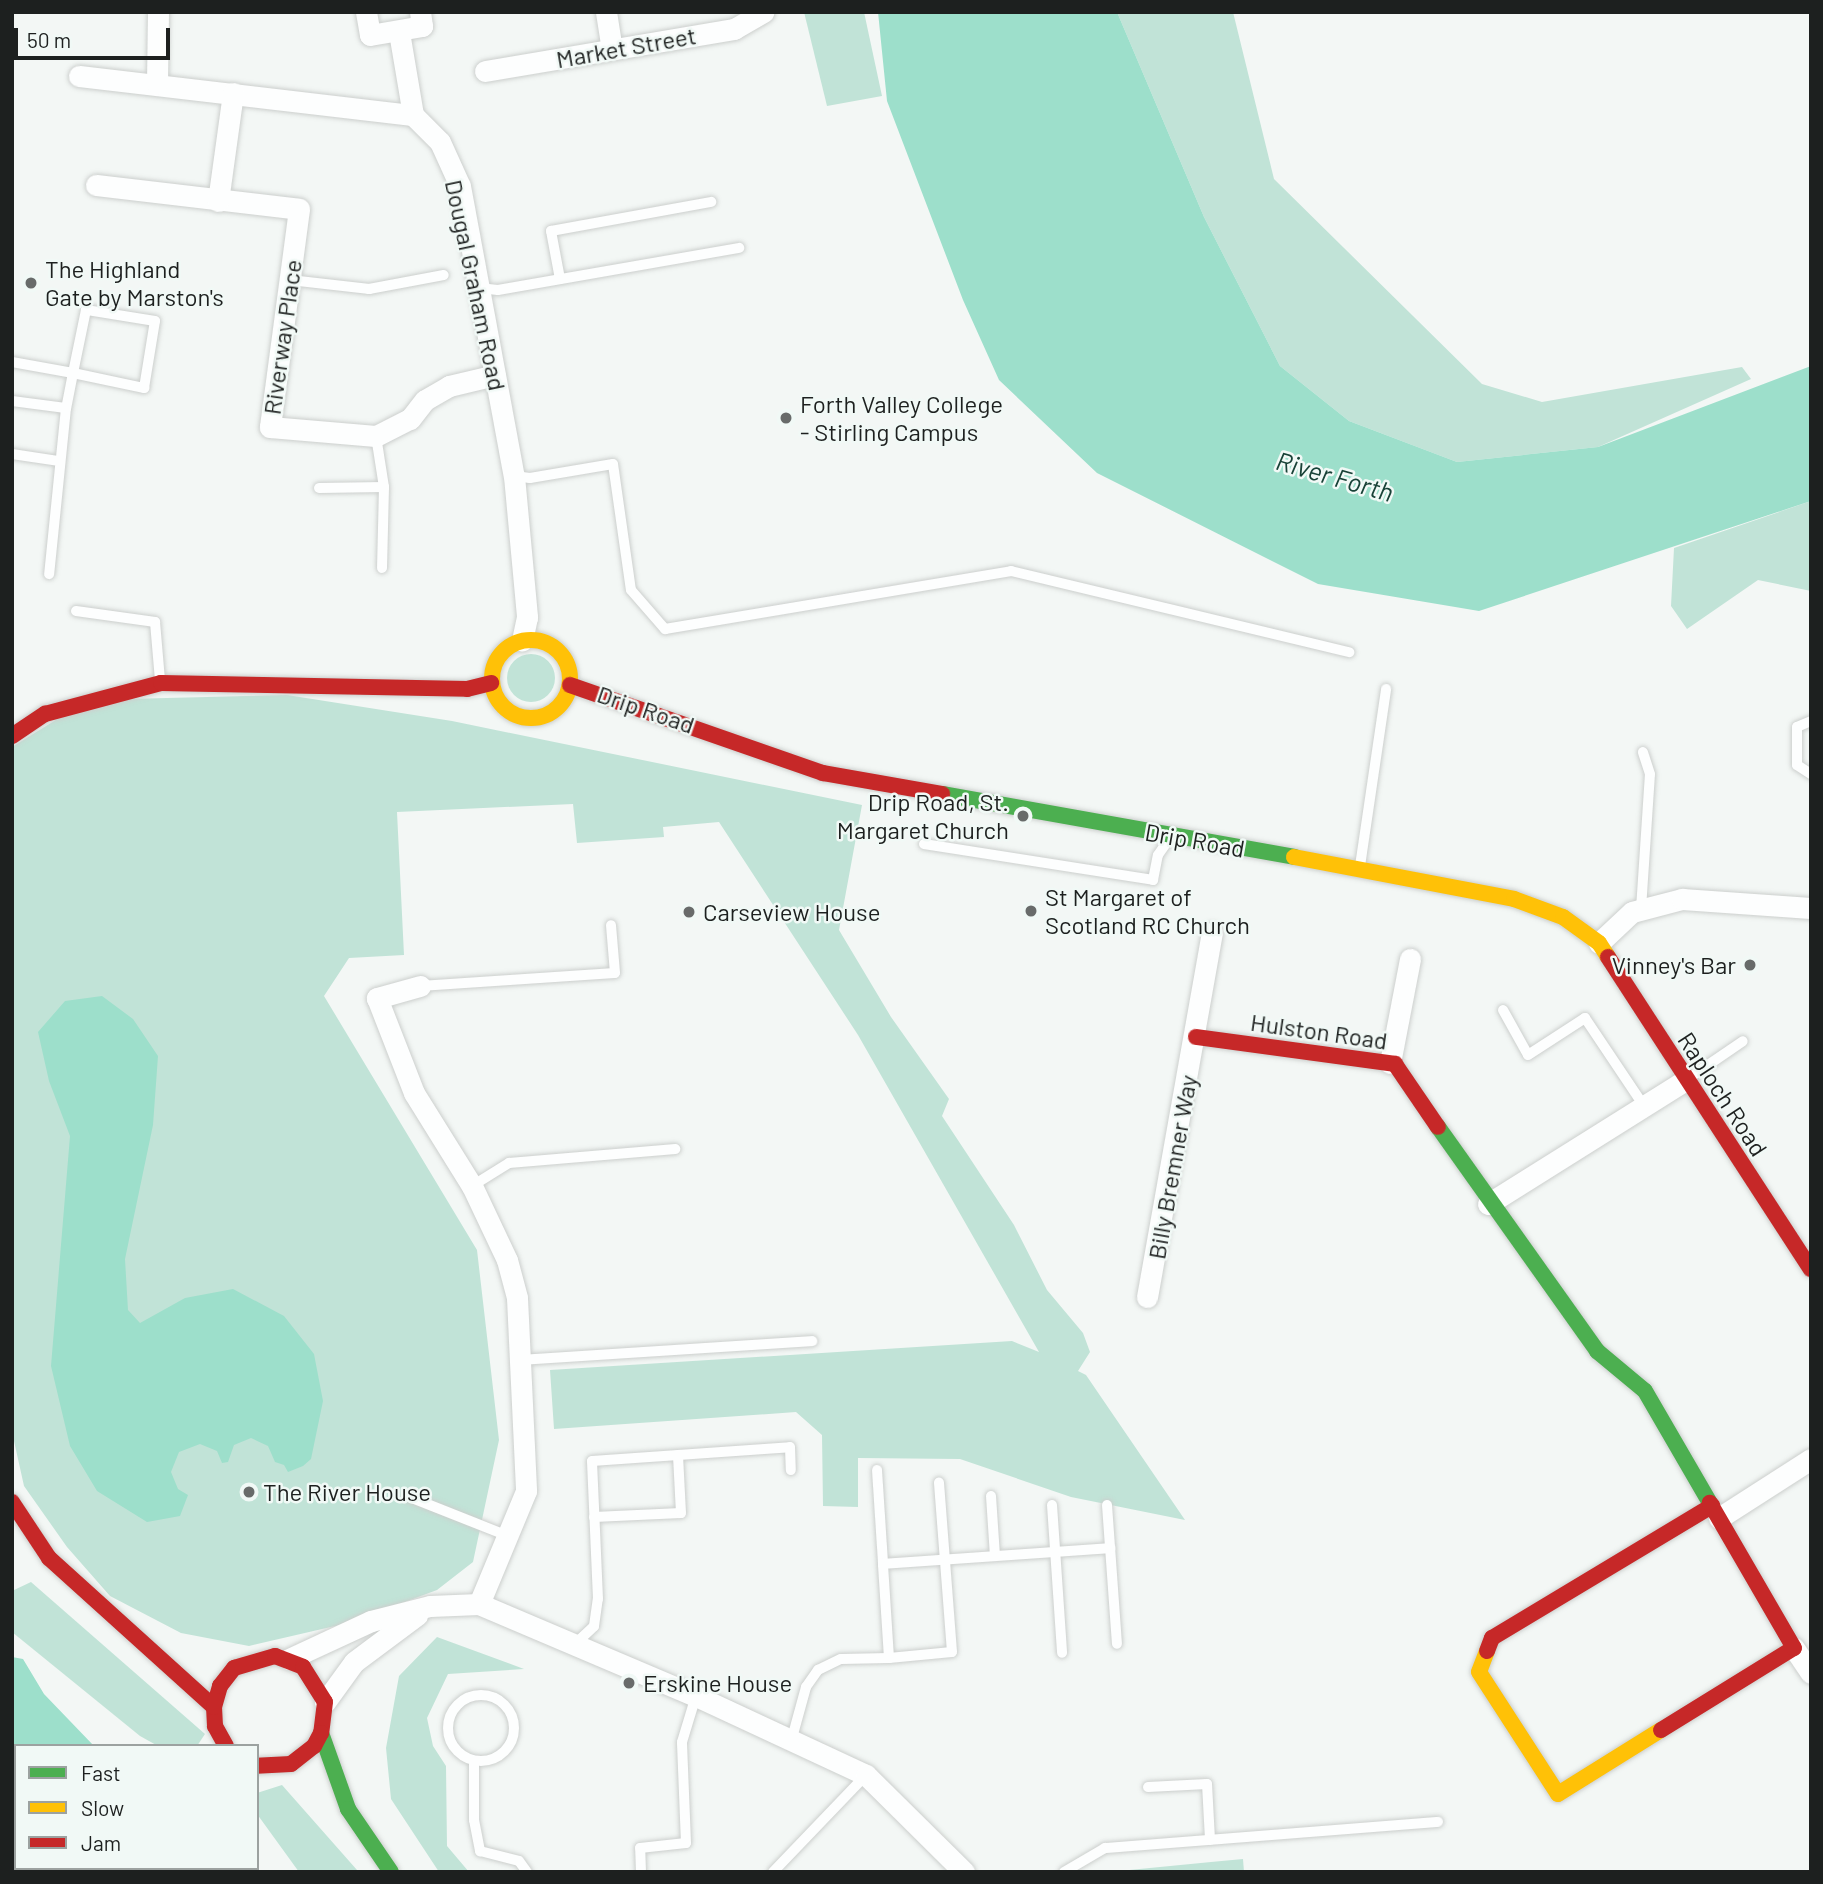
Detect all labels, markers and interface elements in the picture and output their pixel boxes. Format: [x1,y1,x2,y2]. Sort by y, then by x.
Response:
scale bar [18,14,173,58]
street label: Market Street [554,21,698,73]
text: 50 m [27,27,71,52]
street label: Dougal Graham Road [440,177,512,393]
place label: The Highland Gate by Marston's [45,255,224,311]
street label: Riverway Place [257,258,307,416]
marker: The Highland Gate by Marston's [23,275,39,291]
place label: Forth Valley College - Stirling Campus [800,390,1003,446]
marker: Forth Valley College - Stirling Campus [778,410,794,426]
water label: River Forth [1273,444,1397,508]
street label: Drip Road [594,679,698,739]
place label: Drip Road, St. Margaret Church [837,788,1009,844]
marker: Drip Road, St. Margaret Church [1015,808,1031,824]
street label: Drip Road [1143,817,1247,863]
place label: St Margaret of Scotland RC Church [1045,883,1250,939]
place label: Carseview House [703,898,880,926]
marker: St Margaret of Scotland RC Church [1023,903,1039,919]
marker: Carseview House [681,904,697,920]
place label: Vinney's Bar [1612,951,1736,979]
marker: Vinney's Bar [1742,957,1758,973]
street label: Hulston Road [1249,1007,1389,1055]
street label: Raploch Road [1672,1027,1774,1161]
street label: Billy Bremner Way [1142,1073,1202,1261]
place label: The River House [263,1478,431,1506]
marker: The River House [241,1484,257,1500]
place label: Erskine House [643,1669,792,1697]
marker: Erskine House [621,1675,637,1691]
legend [14,1744,259,1870]
text: Fast [81,1760,121,1785]
text: Slow [81,1795,124,1820]
text: Jam [81,1830,121,1855]

